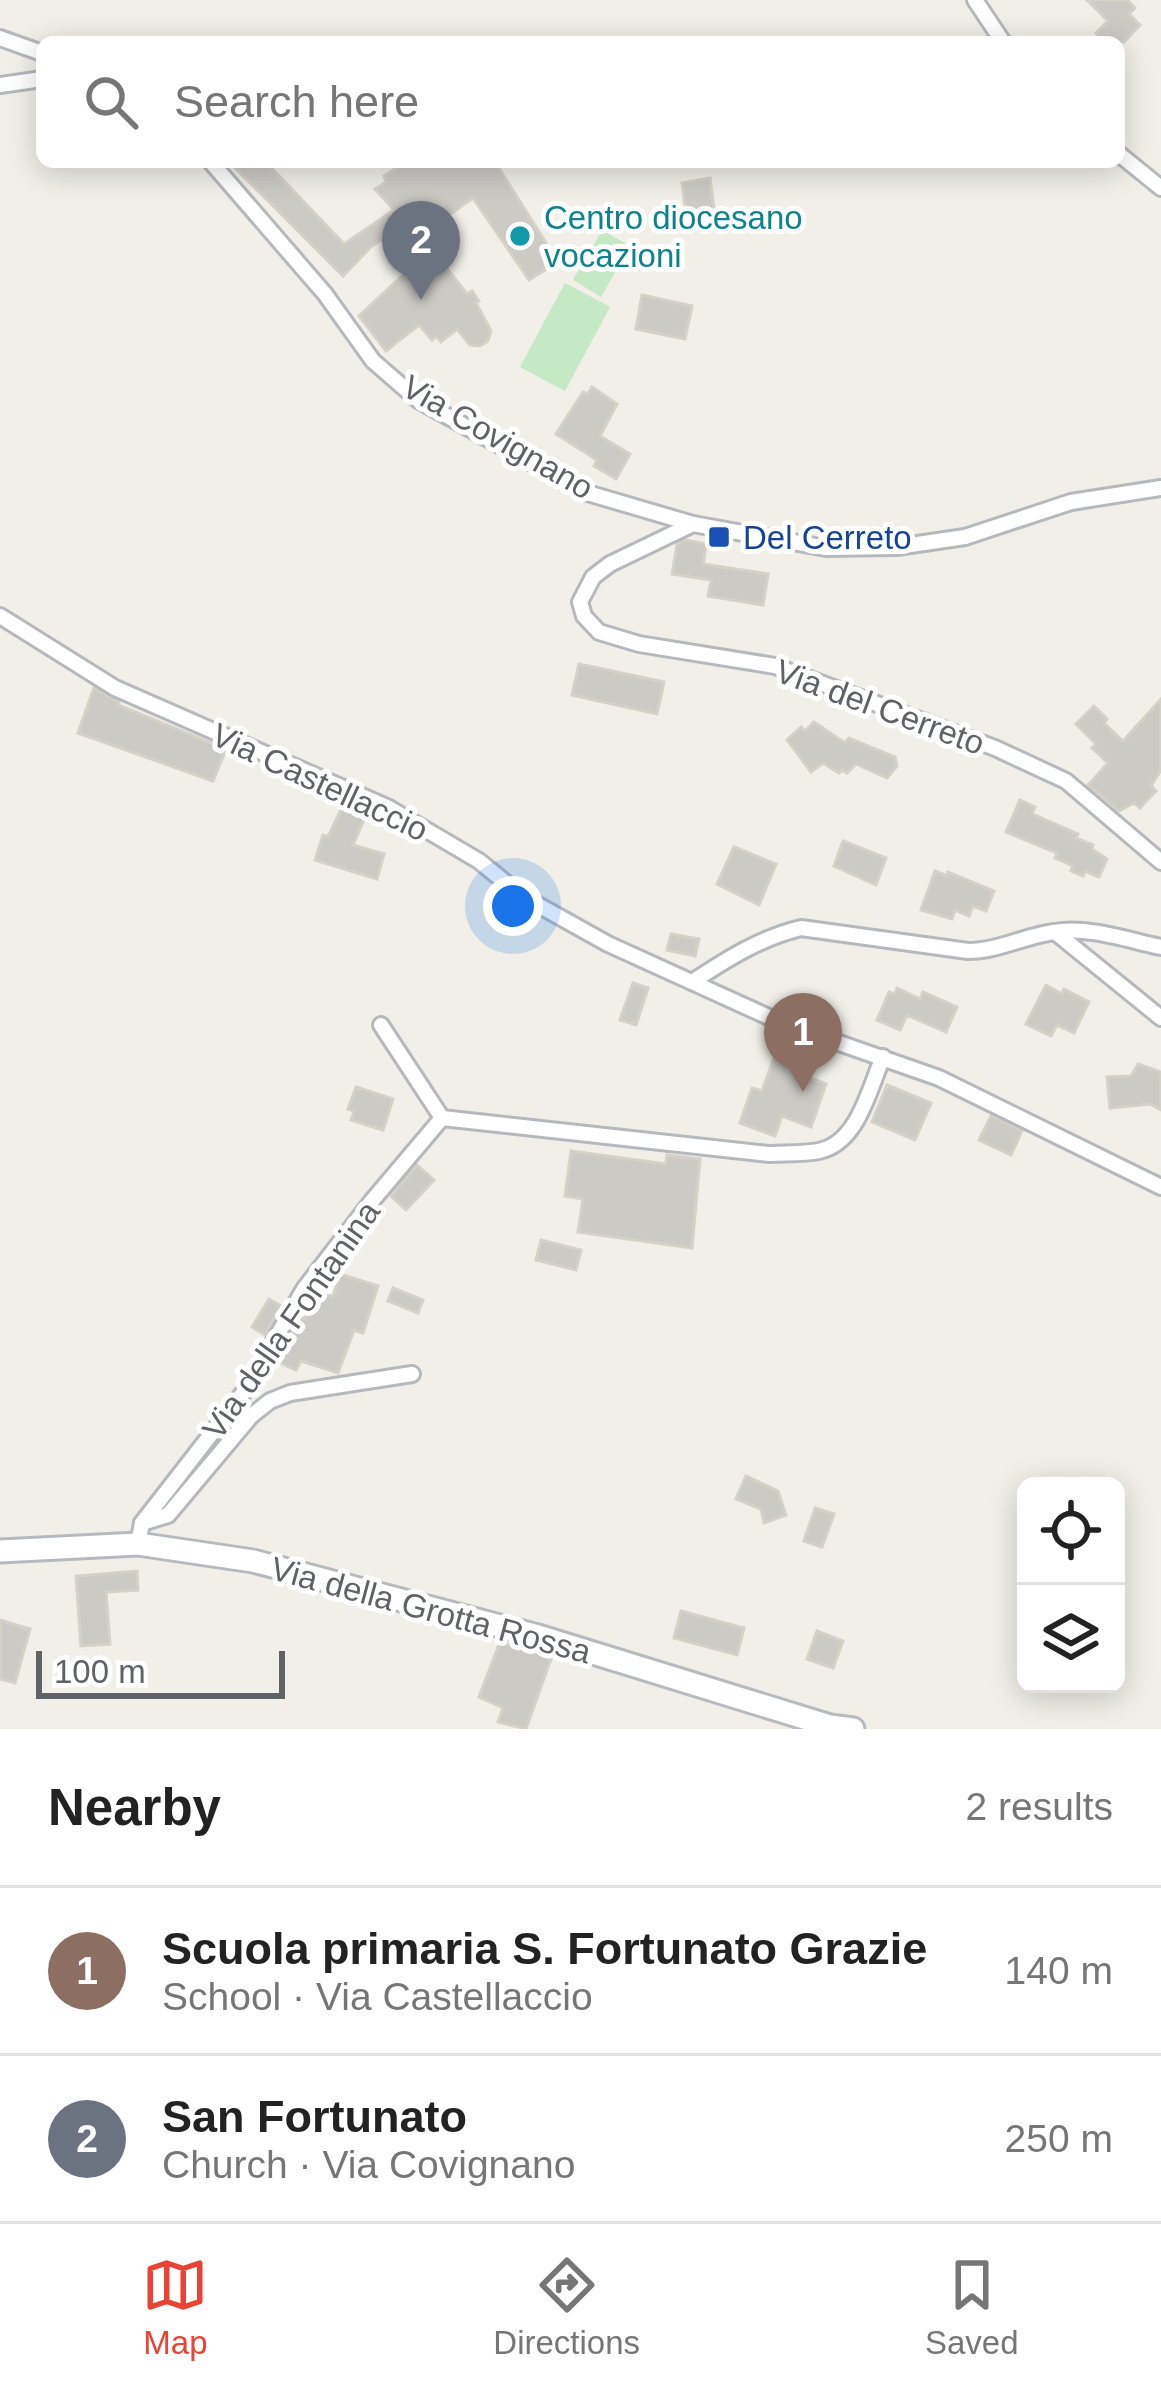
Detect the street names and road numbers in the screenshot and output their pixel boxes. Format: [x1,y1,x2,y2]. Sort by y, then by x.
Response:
street label: Via Covignano [396,367,600,507]
street label: Via del Cerreto [771,652,989,762]
street label: Via Castellaccio [206,716,434,848]
street label: Via della Fontanina [195,1193,387,1446]
street label: Via della Grotta Rossa [267,1549,596,1671]

